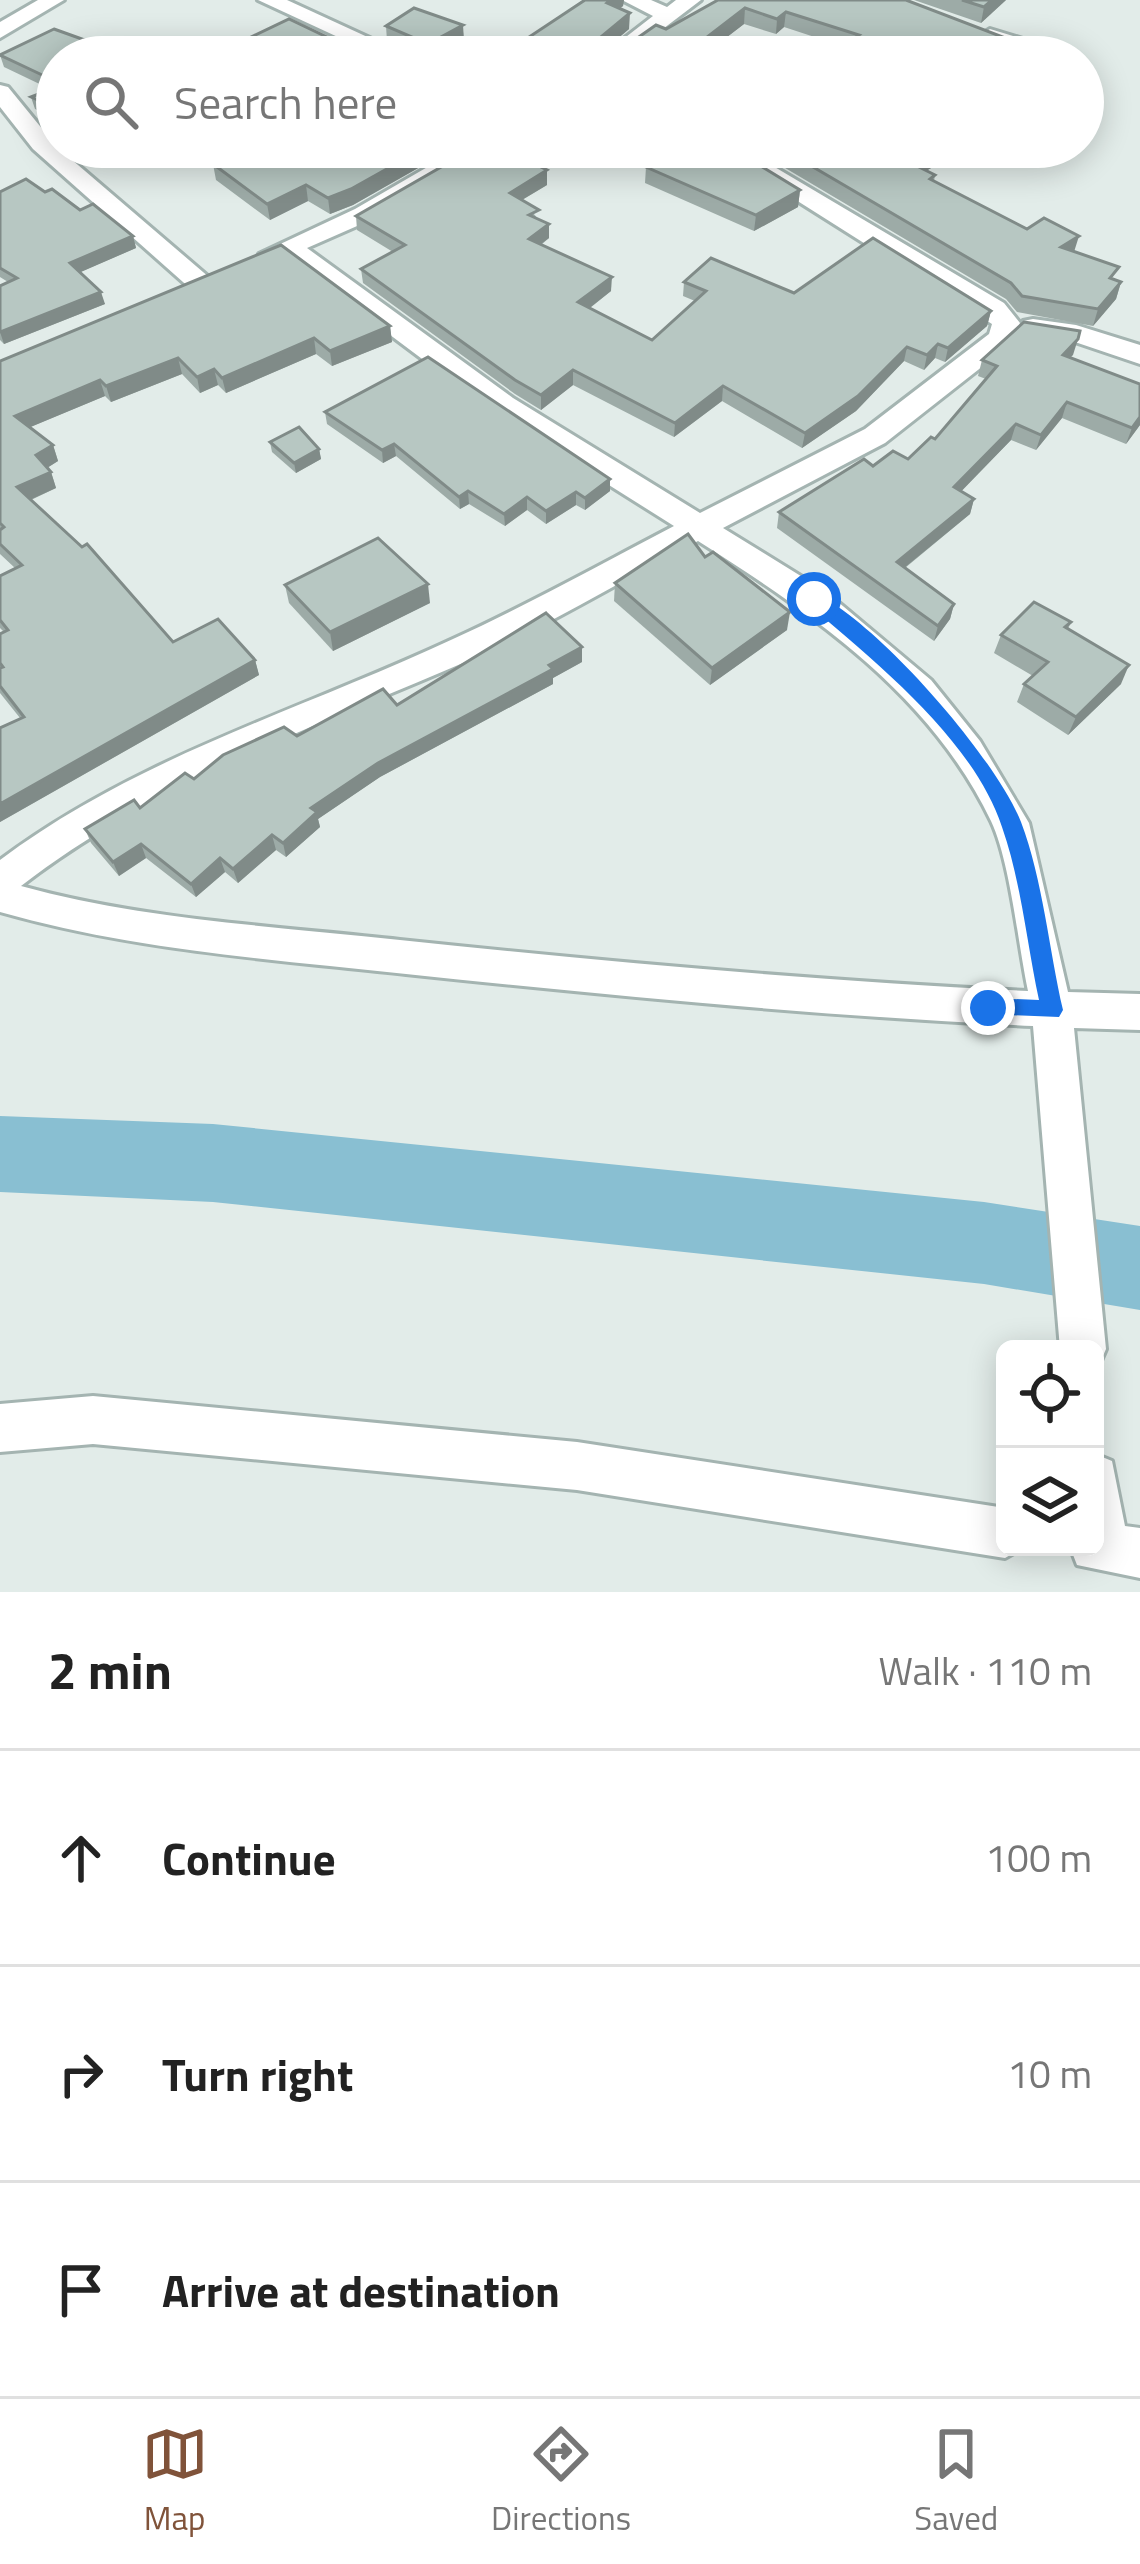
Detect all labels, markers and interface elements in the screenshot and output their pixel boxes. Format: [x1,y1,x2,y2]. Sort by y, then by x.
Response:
search box [36,36,1104,168]
text: Search here [174,68,397,136]
icon: search [78,69,144,135]
route start [787,572,841,626]
route end [961,981,1015,1035]
map controls [996,1340,1104,1556]
button: locate [996,1340,1104,1448]
button: layers [996,1448,1104,1556]
text: 2 min [48,1631,172,1709]
text: Walk · 110 m [878,1641,1092,1700]
text: Continue [162,1824,336,1892]
icon: ahead [48,1825,114,1891]
text: 100 m [985,1828,1092,1887]
text: Turn right [162,2040,353,2108]
icon: right [48,2041,114,2107]
text: 10 m [1007,2044,1092,2103]
text: Arrive at destination [162,2256,560,2324]
icon: arrive [48,2257,114,2323]
tab: Map [142,2421,208,2543]
tab: Directions [491,2421,631,2543]
tab: Saved [914,2421,998,2543]

